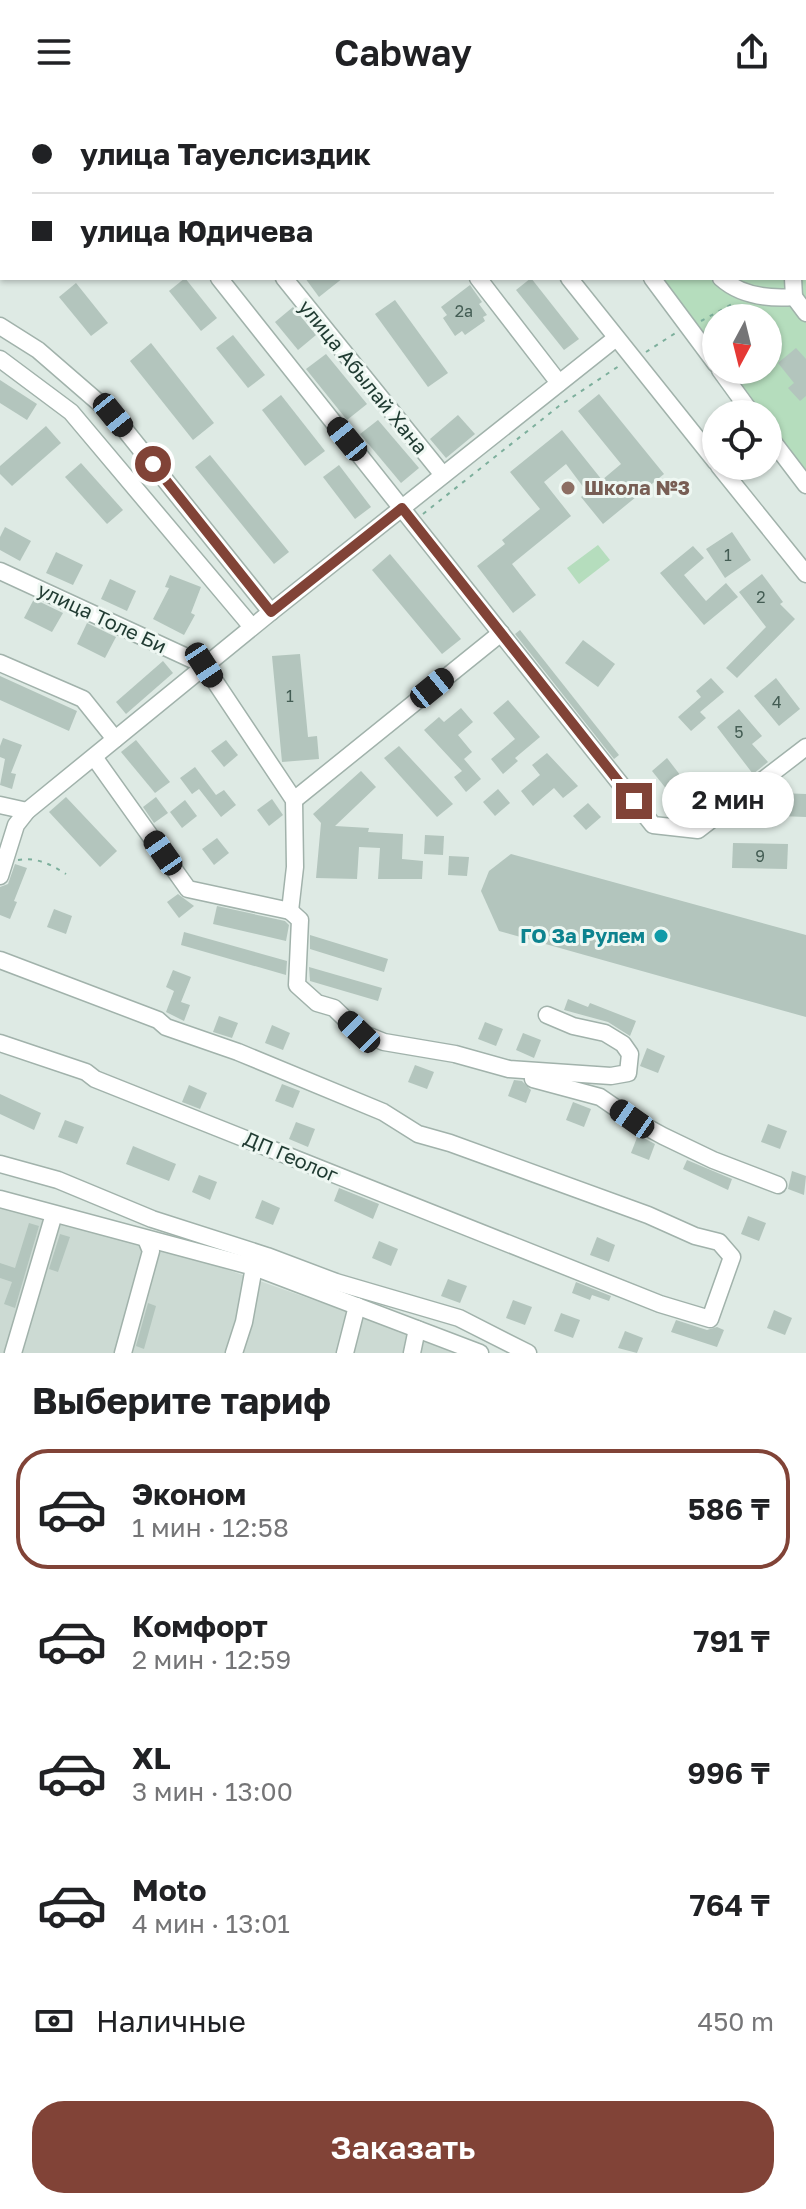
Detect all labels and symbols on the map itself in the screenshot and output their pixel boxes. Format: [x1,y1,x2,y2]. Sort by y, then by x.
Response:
street label: улица Абылай Хана [294,294,433,458]
house number: 2а [455,301,473,321]
north arrow [702,304,782,384]
car [89,389,137,441]
car [323,413,371,465]
route start [135,446,171,482]
place label: Школа №3 [584,475,690,499]
marker: Школа №3 [559,479,577,497]
house number: 1 [724,545,732,565]
street label: улица Толе Би [34,577,171,658]
house number: 2 [756,587,766,607]
car [181,638,227,692]
car [406,664,458,712]
house number: 1 [286,686,294,706]
house number: 4 [772,692,782,712]
house number: 5 [734,722,744,742]
callout: 2 мин [662,773,794,829]
route end [616,783,652,819]
car [139,826,187,880]
house number: 9 [755,846,765,866]
place label: ГО За Рулем [520,923,645,947]
marker: ГО За Рулем [652,927,670,945]
car [333,1007,385,1057]
car [605,1095,659,1143]
street label: ДП Геолог [241,1126,342,1187]

